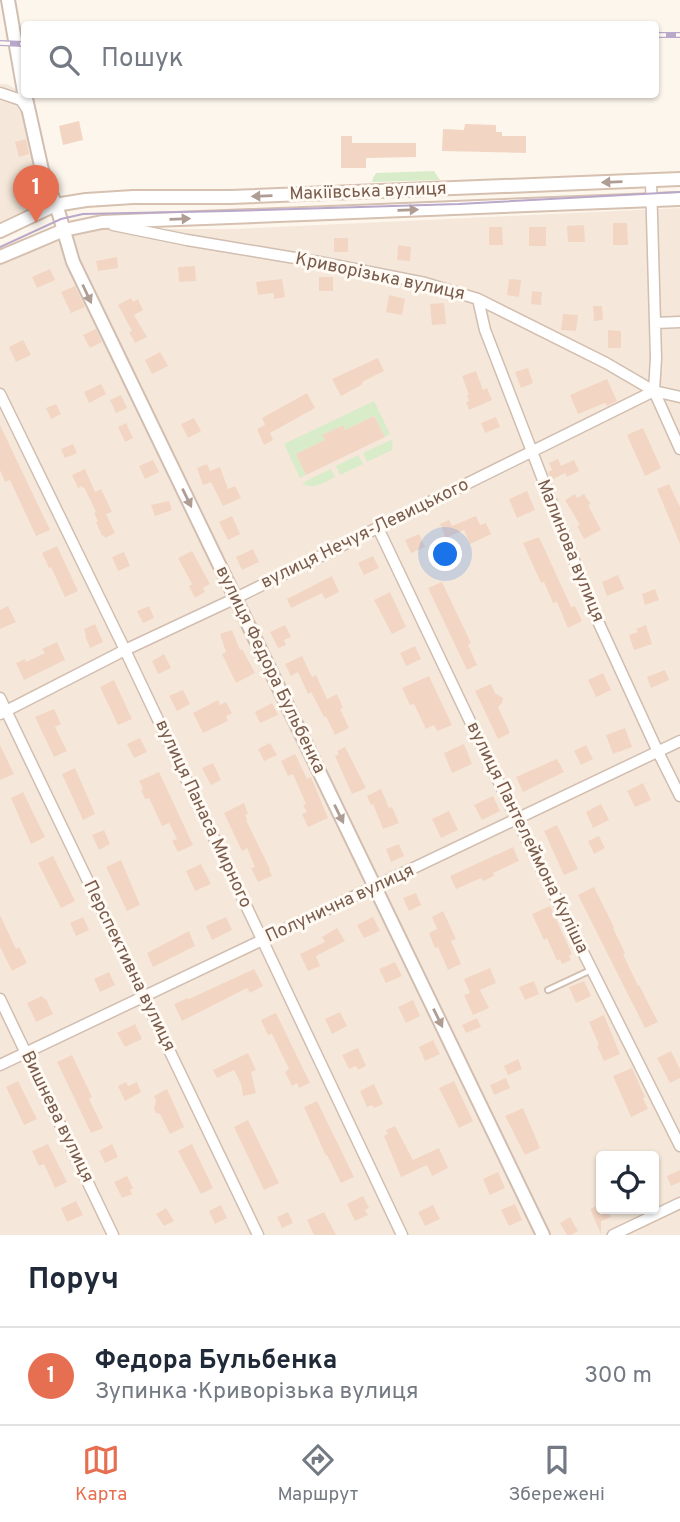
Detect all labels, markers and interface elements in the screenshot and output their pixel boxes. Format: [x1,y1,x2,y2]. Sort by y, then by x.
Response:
search box [21,21,659,98]
icon: search [45,41,83,79]
text: Пошук [101,43,184,76]
pin: 1 [13,165,59,223]
one-way arrow [601,177,623,188]
street label: Макіївська вулиця [289,178,447,206]
one-way arrow [251,190,273,201]
one-way arrow [397,205,419,216]
one-way arrow [169,214,191,225]
street label: Криворізька вулиця [293,248,467,306]
one-way arrow [81,284,93,304]
street label: вулиця Нечуя-Левицького [257,474,473,594]
street label: Малинова вулиця [531,476,609,626]
one-way arrow [181,488,193,508]
your location [428,537,462,571]
street label: вулиця Федора Бульбенка [210,562,330,778]
street label: вулиця Панаса Мирного [149,716,257,912]
street label: вулиця Пантелеймона Куліша [461,718,593,958]
one-way arrow [333,804,345,824]
street label: Полунична вулиця [262,859,418,949]
street label: Перспективна вулиця [78,877,180,1055]
one-way arrow [433,1008,444,1028]
street label: Вишнева вулиця [15,1047,99,1187]
map controls [596,1151,659,1214]
button: locate [596,1151,659,1214]
text: Поруч [28,1262,119,1299]
text: Федора Бульбенка [95,1345,337,1378]
text: 1 [46,1362,56,1391]
text: 300 m [584,1362,652,1391]
text: Зупинка · Криворізька вулиця [95,1378,419,1407]
tab: Карта [75,1441,127,1507]
tab: Маршрут [277,1441,358,1507]
tab: Збережені [508,1441,605,1507]

